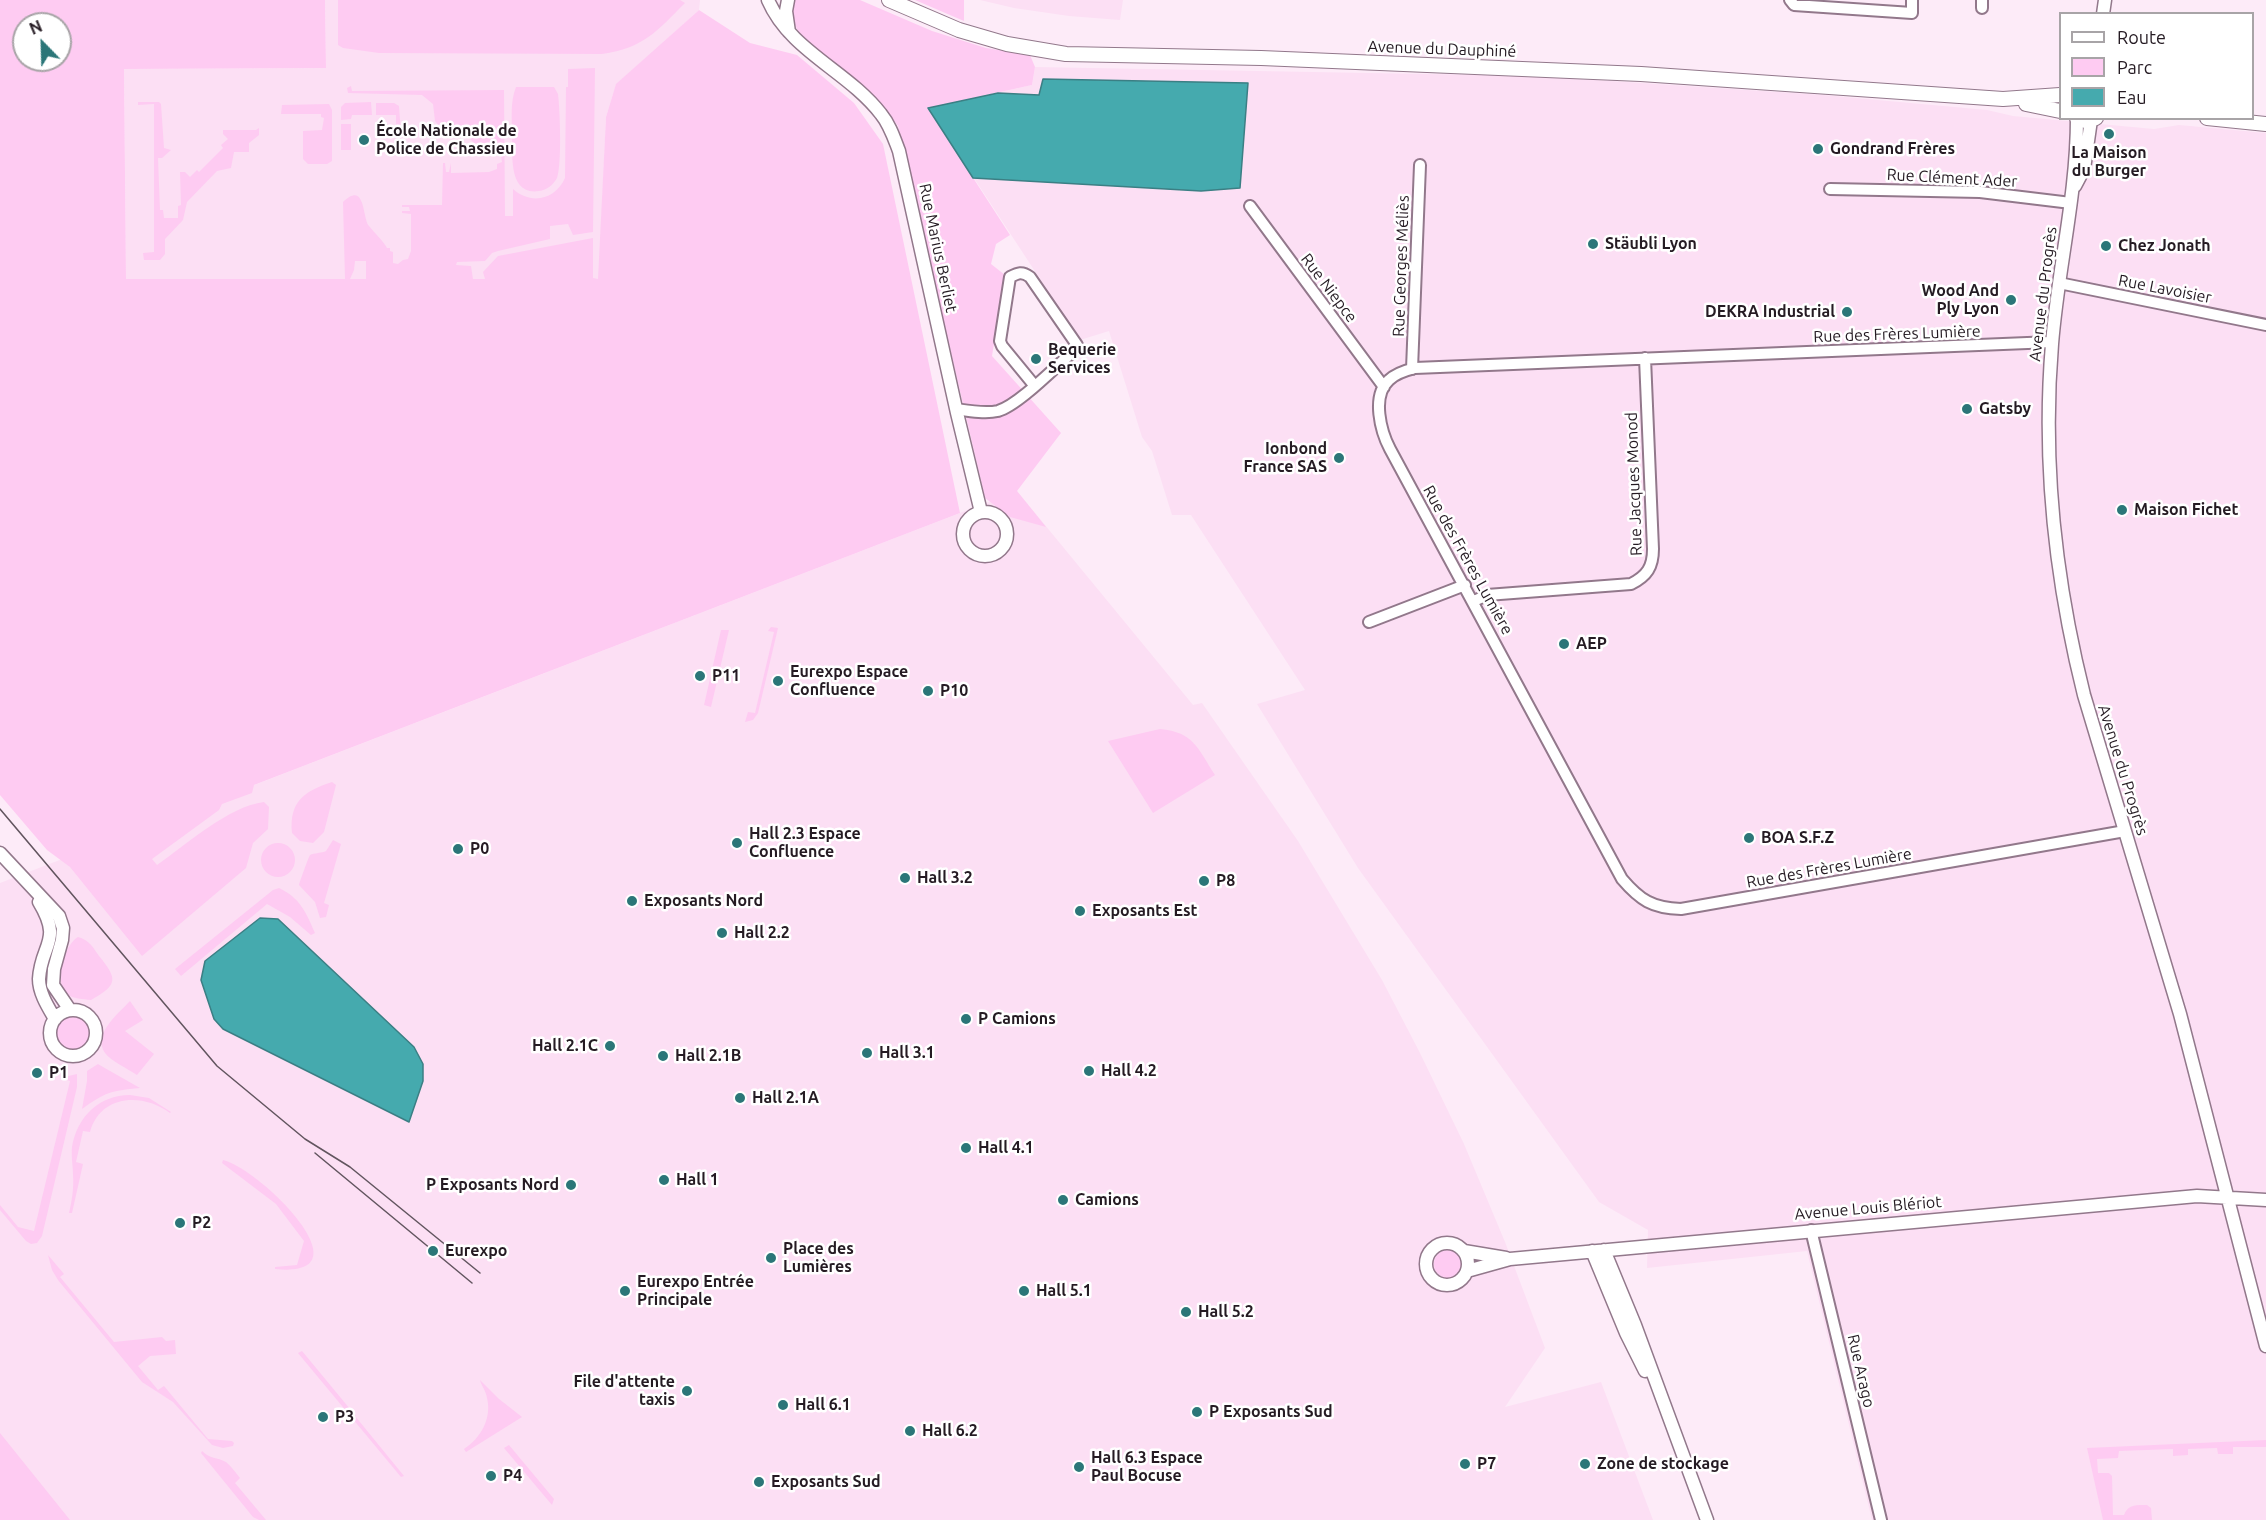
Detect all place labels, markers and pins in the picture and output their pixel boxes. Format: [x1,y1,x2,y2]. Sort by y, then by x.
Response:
place label: École Nationale de Police de Chassieu [376,121,517,159]
marker: La Maison du Burger [2102,127,2116,141]
marker: École Nationale de Police de Chassieu [357,133,371,147]
place label: Gondrand Frères [1830,139,1955,159]
marker: Gondrand Frères [1811,142,1825,156]
place label: La Maison du Burger [2071,143,2147,181]
place label: Stäubli Lyon [1605,234,1697,254]
place label: Chez Jonath [2118,236,2211,256]
marker: Stäubli Lyon [1586,237,1600,251]
marker: Chez Jonath [2099,239,2113,253]
place label: Wood And Ply Lyon [1922,281,1999,319]
marker: Wood And Ply Lyon [2004,293,2018,307]
place label: DEKRA Industrial [1705,302,1835,322]
marker: DEKRA Industrial [1840,305,1854,319]
place label: Bequerie Services [1048,340,1116,378]
marker: Bequerie Services [1029,352,1043,366]
place label: Gatsby [1979,399,2031,419]
marker: Gatsby [1960,402,1974,416]
place label: Ionbond France SAS [1244,439,1327,477]
marker: Ionbond France SAS [1332,451,1346,465]
place label: Maison Fichet [2134,500,2238,520]
marker: Maison Fichet [2115,503,2129,517]
place label: AEP [1576,634,1607,654]
marker: AEP [1557,637,1571,651]
place label: Eurexpo Espace Confluence [790,662,908,700]
place label: P11 [712,666,740,686]
marker: P11 [693,669,707,683]
marker: Eurexpo Espace Confluence [771,674,785,688]
place label: P10 [940,681,968,701]
marker: P10 [921,684,935,698]
place label: Hall 2.3 Espace Confluence [749,824,861,862]
place label: BOA S.F.Z [1761,828,1834,848]
marker: BOA S.F.Z [1742,831,1756,845]
marker: Hall 2.3 Espace Confluence [730,836,744,850]
place label: P0 [470,839,489,859]
marker: P0 [451,842,465,856]
place label: Hall 3.2 [917,868,973,888]
marker: Hall 3.2 [898,871,912,885]
place label: P8 [1216,871,1235,891]
marker: P8 [1197,874,1211,888]
place label: Exposants Nord [644,891,763,911]
marker: Exposants Nord [625,894,639,908]
place label: Exposants Est [1092,901,1198,921]
marker: Exposants Est [1073,904,1087,918]
place label: Hall 2.2 [734,923,790,943]
marker: Hall 2.2 [715,926,729,940]
place label: P Camions [978,1009,1056,1029]
marker: P Camions [959,1012,973,1026]
place label: Hall 2.1C [532,1036,598,1056]
marker: Hall 2.1C [603,1039,617,1053]
place label: Hall 3.1 [879,1043,935,1063]
place label: Hall 2.1B [675,1046,741,1066]
marker: Hall 3.1 [860,1046,874,1060]
marker: Hall 2.1B [656,1049,670,1063]
place label: Hall 4.2 [1101,1061,1157,1081]
place label: P1 [49,1063,68,1083]
marker: Hall 4.2 [1082,1064,1096,1078]
marker: P1 [30,1066,44,1080]
place label: Hall 2.1A [752,1088,819,1108]
marker: Hall 2.1A [733,1091,747,1105]
place label: Hall 4.1 [978,1138,1034,1158]
marker: Hall 4.1 [959,1141,973,1155]
place label: Hall 1 [676,1170,719,1190]
marker: Hall 1 [657,1173,671,1187]
place label: P Exposants Nord [426,1175,559,1195]
marker: P Exposants Nord [564,1178,578,1192]
place label: Camions [1075,1190,1139,1210]
marker: Camions [1056,1193,1070,1207]
place label: P2 [192,1213,211,1233]
marker: P2 [173,1216,187,1230]
place label: Place des Lumières [783,1239,854,1277]
place label: Eurexpo [445,1241,507,1261]
marker: Eurexpo [426,1244,440,1258]
marker: Place des Lumières [764,1251,778,1265]
place label: Eurexpo Entrée Principale [637,1272,754,1310]
place label: Hall 5.1 [1036,1281,1092,1301]
marker: Eurexpo Entrée Principale [618,1284,632,1298]
marker: Hall 5.1 [1017,1284,1031,1298]
place label: Hall 5.2 [1198,1302,1254,1322]
marker: Hall 5.2 [1179,1305,1193,1319]
place label: File d'attente taxis [574,1372,675,1410]
marker: File d'attente taxis [680,1384,694,1398]
place label: Hall 6.1 [795,1395,851,1415]
marker: Hall 6.1 [776,1398,790,1412]
place label: P Exposants Sud [1209,1402,1332,1422]
marker: P Exposants Sud [1190,1405,1204,1419]
place label: P3 [335,1407,354,1427]
marker: P3 [316,1410,330,1424]
place label: Hall 6.2 [922,1421,978,1441]
marker: Hall 6.2 [903,1424,917,1438]
place label: Hall 6.3 Espace Paul Bocuse [1091,1448,1203,1486]
place label: P7 [1477,1454,1496,1474]
place label: Zone de stockage [1597,1454,1729,1474]
marker: P7 [1458,1457,1472,1471]
marker: Zone de stockage [1578,1457,1592,1471]
marker: Hall 6.3 Espace Paul Bocuse [1072,1460,1086,1474]
place label: P4 [503,1466,522,1486]
marker: P4 [484,1469,498,1483]
place label: Exposants Sud [771,1472,881,1492]
marker: Exposants Sud [752,1475,766,1489]

